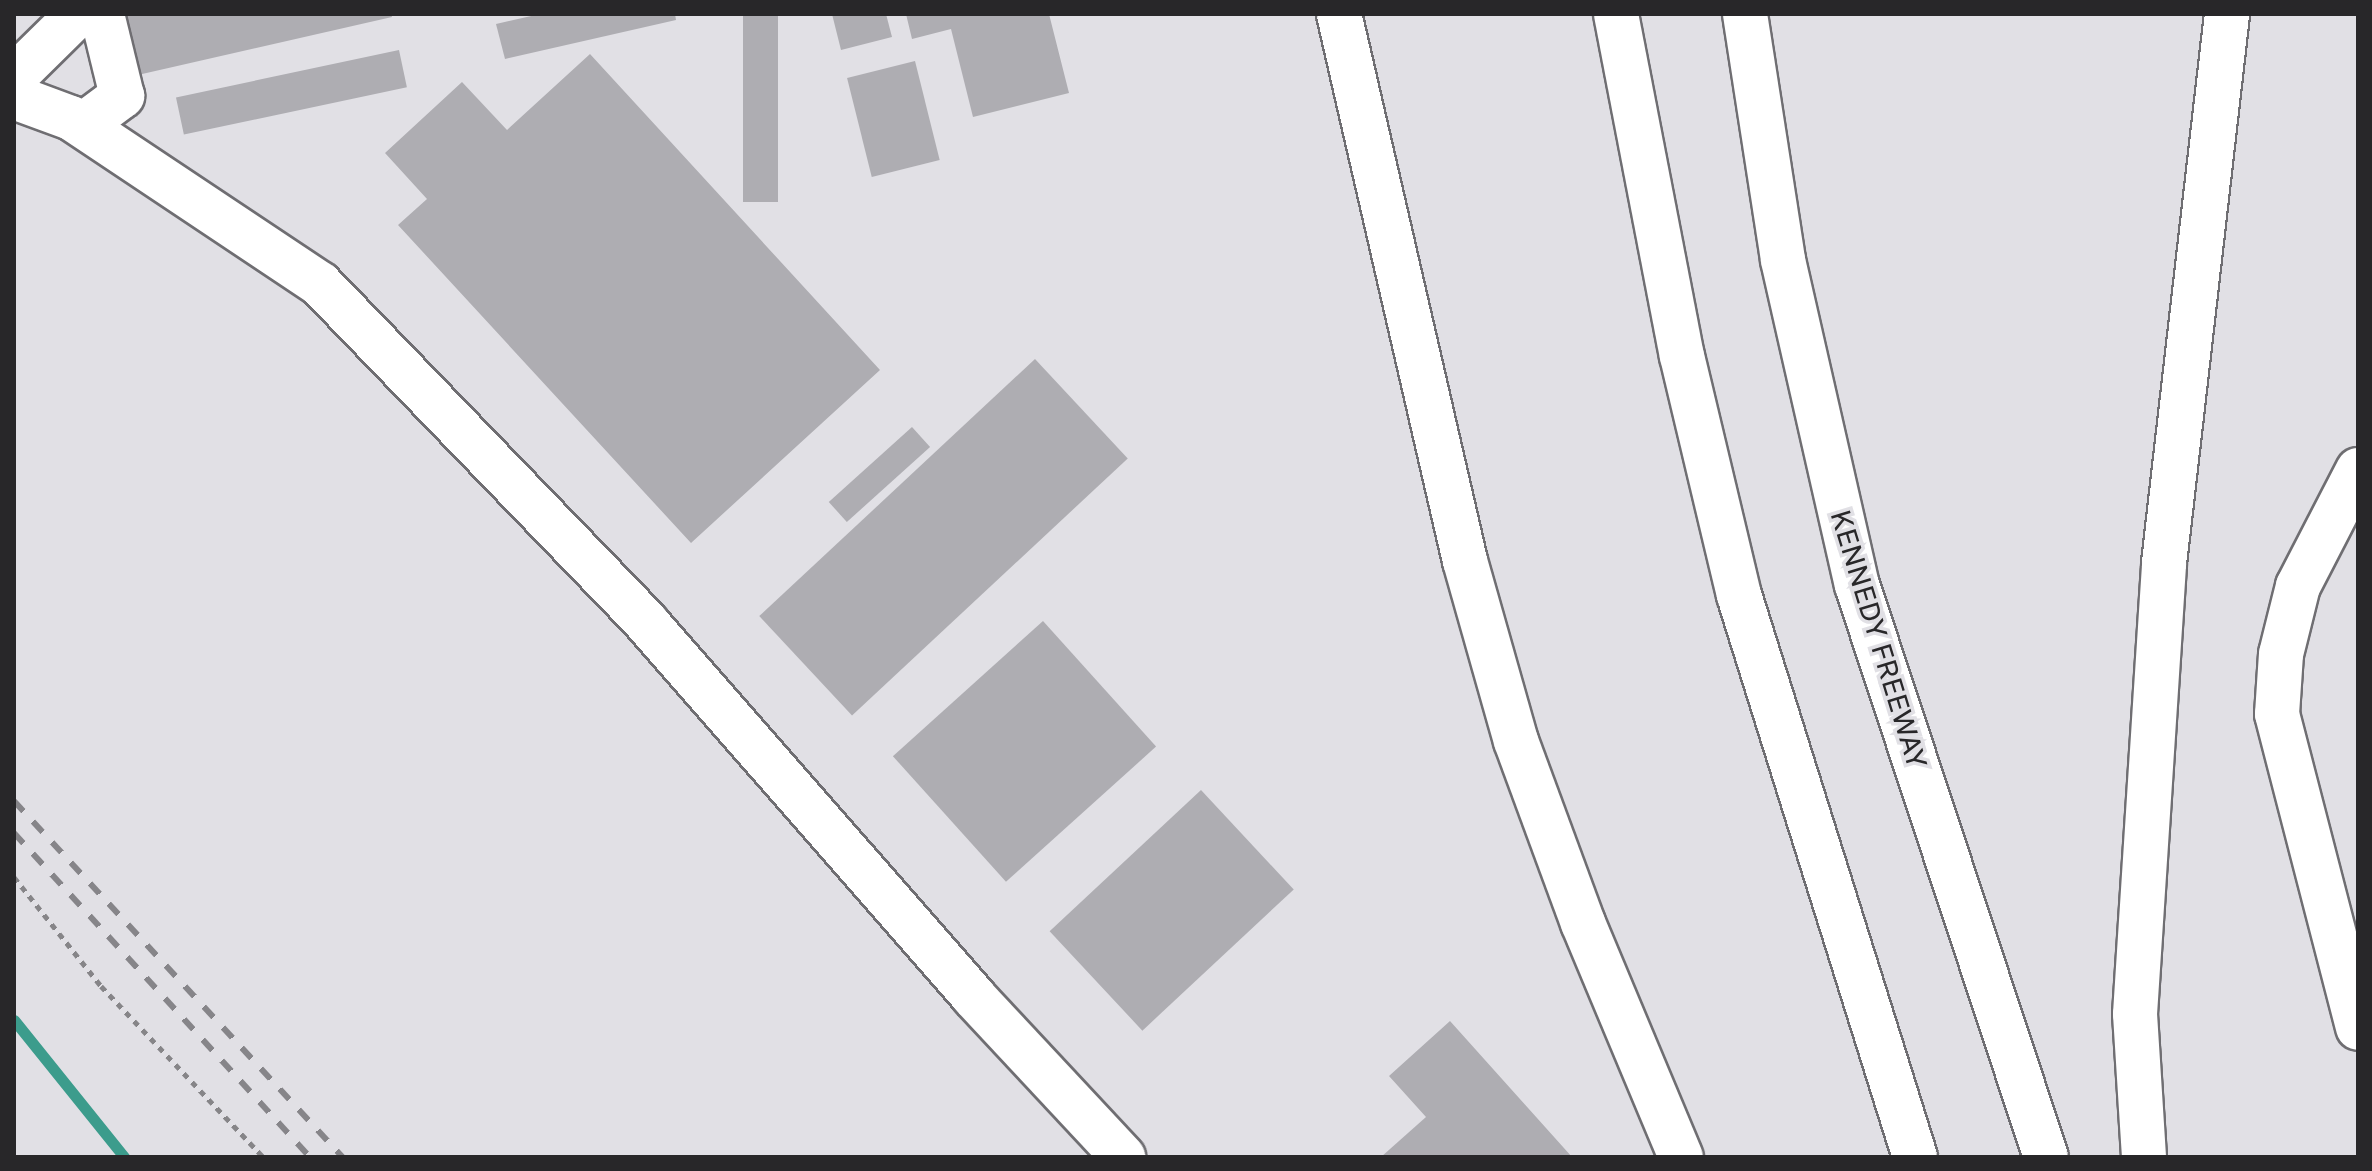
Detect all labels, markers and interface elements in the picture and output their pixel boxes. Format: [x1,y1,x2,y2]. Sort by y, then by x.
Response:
street label: KENNEDY FREEWAY [1824,506,1934,772]

